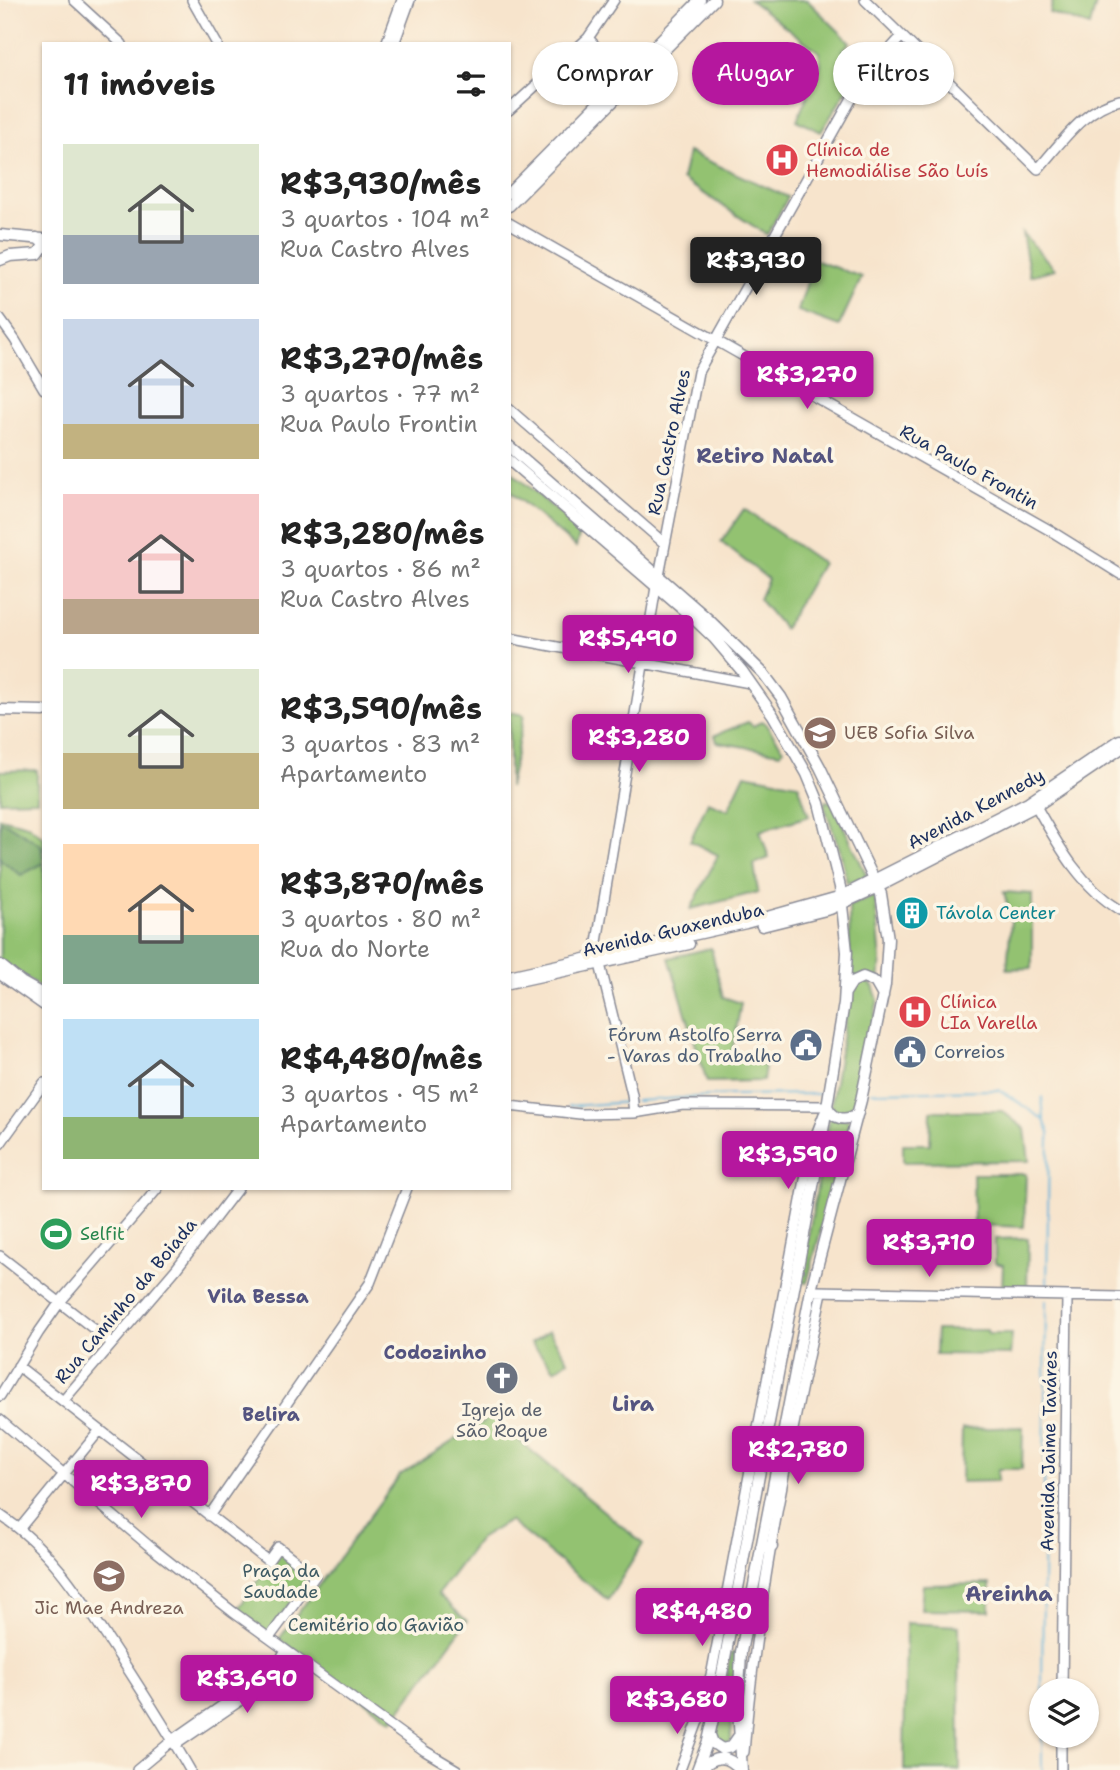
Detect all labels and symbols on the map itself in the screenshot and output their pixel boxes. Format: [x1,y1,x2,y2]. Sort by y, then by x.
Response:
place label: Clínica de Hemodiálise São Luís [806,138,989,183]
hospital icon: Clínica de Hemodiálise São Luís [763,141,801,179]
pin: R$3,930 [691,238,821,297]
pin: R$3,270 [742,352,872,411]
street label: Rua Castro Alves [642,367,696,517]
street label: Rua Paulo Frontin [896,419,1042,515]
district label: Retiro Natal [696,442,834,470]
pin: R$5,490 [563,616,693,675]
pin: R$3,280 [574,714,704,774]
school or university icon: UEB Sofia Silva [801,714,839,752]
place label: UEB Sofia Silva [844,721,974,745]
street label: Avenida Kennedy [904,763,1048,855]
building icon: Távola Center [893,894,931,932]
street label: Avenida Guaxenduba [580,897,766,963]
place label: Távola Center [936,901,1056,925]
place label: Clínica LIa Varella [940,990,1037,1035]
hospital icon: Clínica LIa Varella [896,993,934,1031]
place label: Fórum Astolfo Serra - Varas do Trabalho [607,1023,782,1068]
public building icon: Fórum Astolfo Serra - Varas do Trabalho [787,1026,825,1064]
public building icon: Correios [891,1033,929,1071]
place label: Correios [934,1040,1005,1064]
pin: R$3,590 [723,1132,853,1191]
street label: Rua Caminho da Boiada [50,1213,202,1389]
sports icon: Selfit [37,1215,75,1253]
pin: R$3,710 [864,1220,994,1279]
place label: Selfit [80,1222,125,1246]
district label: Vila Bessa [207,1284,309,1309]
district label: Codozinho [383,1340,487,1365]
street label: Avenida Jaime Taváres [1035,1350,1063,1552]
church icon: Igreja de São Roque [483,1359,521,1397]
district label: Lira [612,1390,655,1418]
place label: Igreja de São Roque [456,1398,548,1443]
district label: Belira [242,1402,300,1427]
pin: R$2,780 [733,1426,863,1486]
pin: R$3,870 [76,1460,206,1520]
school or university icon: Jic Mae Andreza [90,1557,128,1595]
park label: Praça da Saudade [242,1559,320,1604]
district label: Areinha [965,1580,1053,1608]
pin: R$4,480 [637,1588,767,1648]
place label: Jic Mae Andreza [34,1596,184,1620]
park label: Cemitério do Gavião [288,1613,464,1637]
pin: R$3,690 [182,1656,312,1715]
pin: R$3,680 [612,1676,742,1736]

